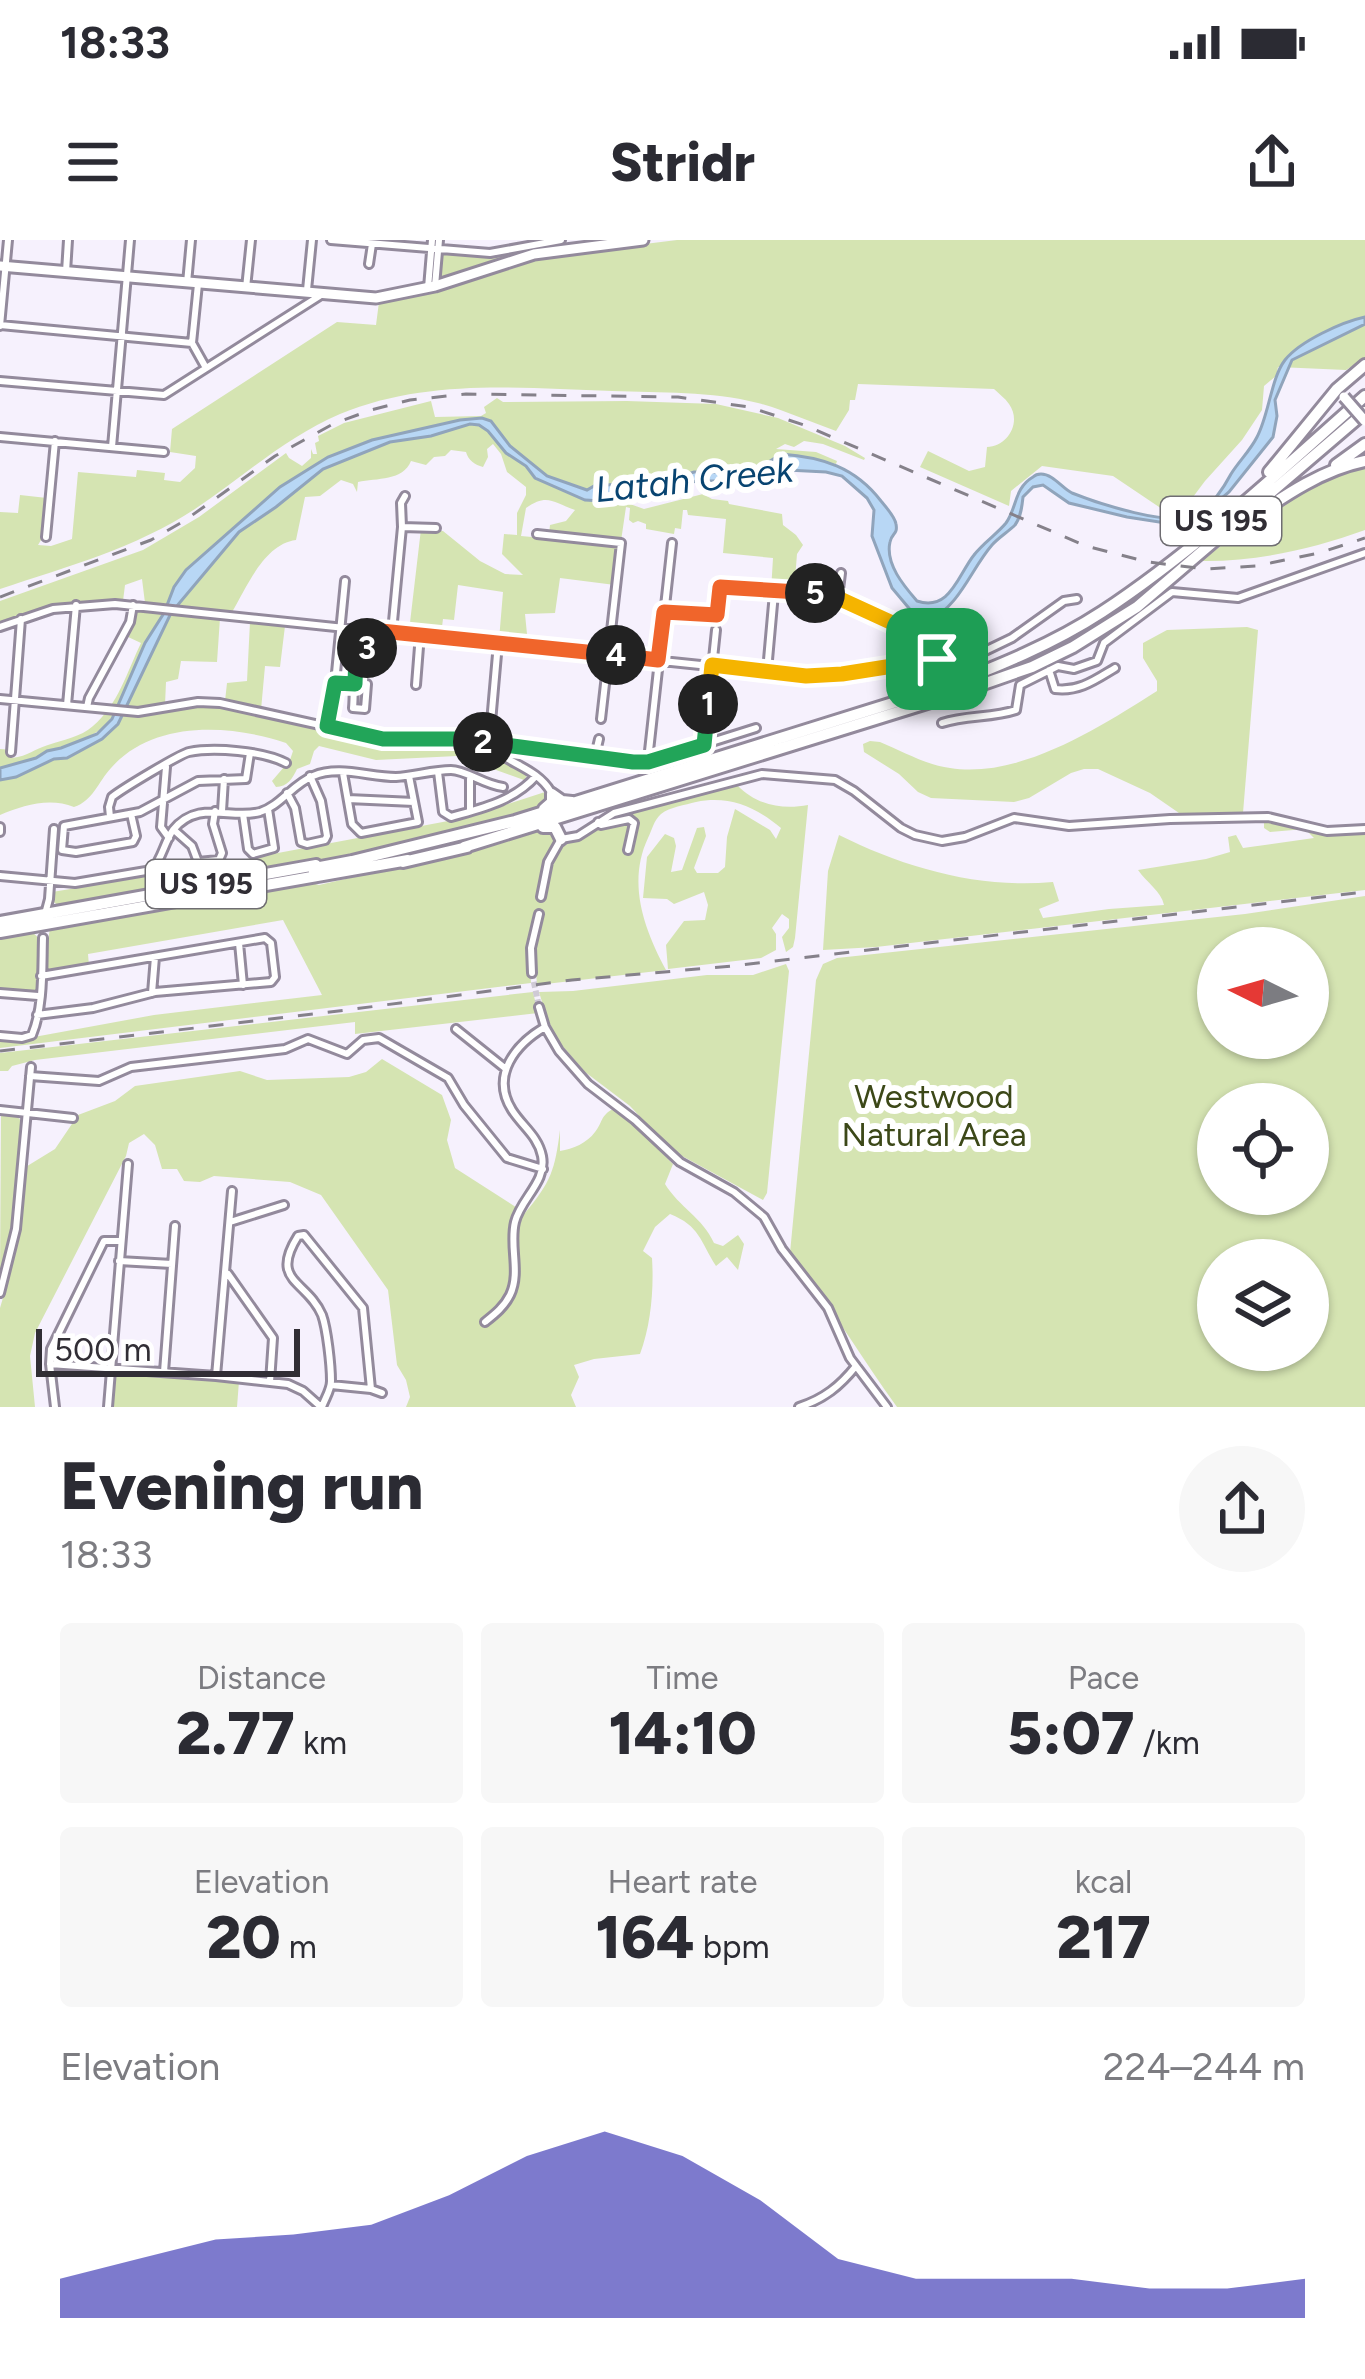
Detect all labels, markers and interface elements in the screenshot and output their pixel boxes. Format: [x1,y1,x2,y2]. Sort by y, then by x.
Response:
text: 18:33 [60,15,170,69]
icon: menu [60,129,126,195]
icon: share [1239,129,1305,195]
text: Stridr [610,130,755,195]
water label: Latah Creek [593,448,797,511]
road number: US 195 [1161,497,1281,545]
pin: 5 [785,563,845,623]
text: 5 [805,573,825,612]
pin [886,608,988,710]
pin: 3 [337,618,397,678]
pin: 4 [586,625,646,685]
icon: arrive [904,626,970,692]
text: 3 [358,628,376,667]
text: 4 [606,635,626,674]
pin: 1 [678,674,738,734]
text: 1 [701,684,715,723]
pin: 2 [453,712,513,772]
text: 2 [473,722,493,761]
road number: US 195 [146,860,266,908]
north arrow [1197,927,1329,1059]
map controls [1197,927,1329,1371]
park label: Westwood Natural Area [842,1077,1027,1154]
button: locate [1197,1083,1329,1215]
button: layers [1197,1239,1329,1371]
scale bar [36,1323,300,1376]
text: 500 m [54,1330,152,1369]
text: Evening run [60,1446,424,1526]
button: share [1179,1446,1305,1572]
text: 18:33 [60,1531,152,1578]
text: Distance [197,1658,326,1697]
text: Time [647,1658,718,1697]
text: Pace [1068,1658,1139,1697]
text: 2.77 [176,1697,295,1769]
text: 14:10 [608,1697,757,1769]
text: 5:07 [1007,1697,1135,1769]
text: km [295,1723,347,1762]
text: /km [1135,1723,1200,1762]
text: Elevation [194,1862,329,1901]
text: Heart rate [608,1862,757,1901]
text: kcal [1075,1862,1132,1901]
text: 20 [206,1901,281,1973]
text: 164 [595,1901,694,1973]
text: 217 [1056,1901,1151,1973]
text: m [281,1927,317,1966]
text: bpm [694,1927,770,1966]
text: Elevation [60,2043,220,2090]
text: 224–244 m [1103,2043,1305,2090]

